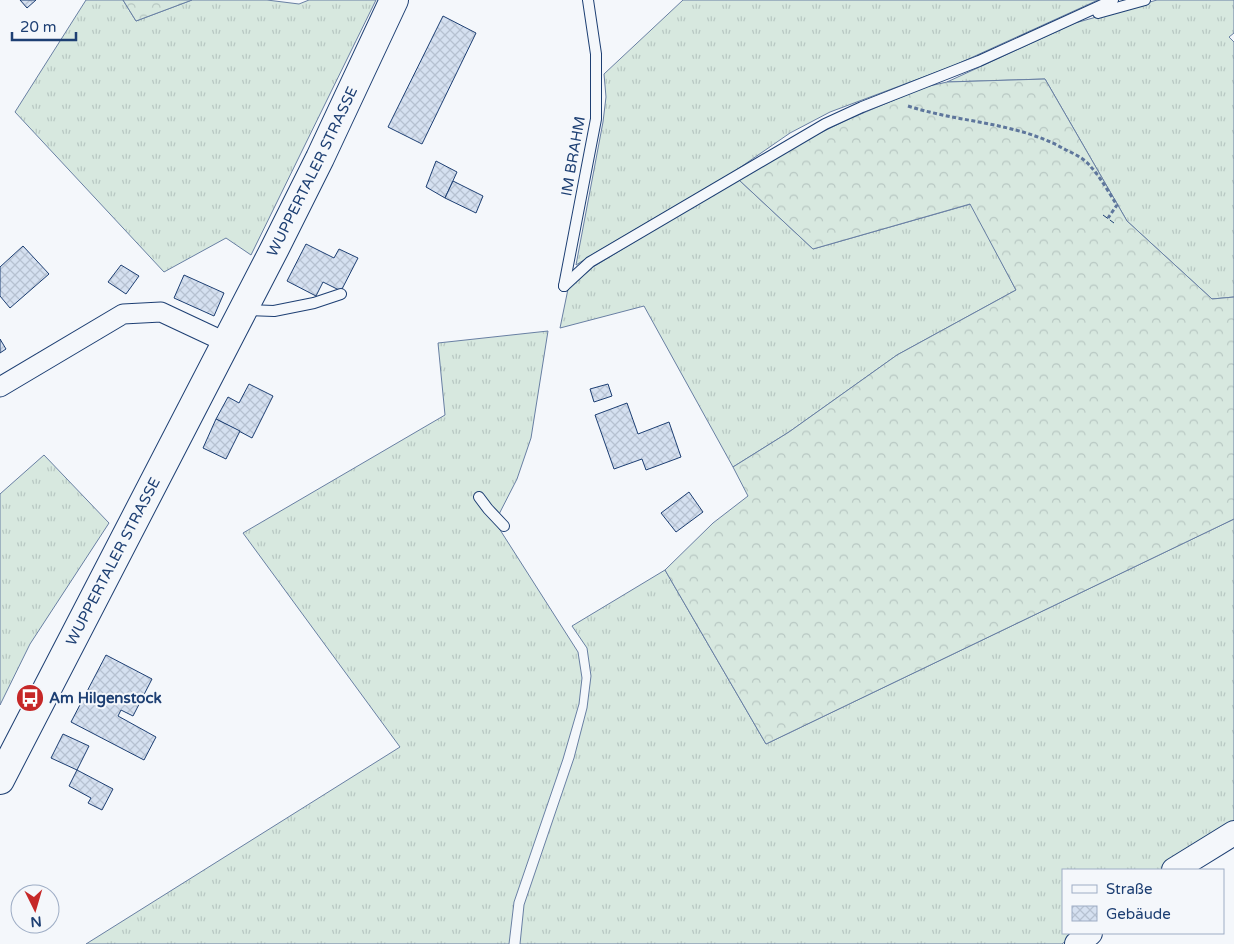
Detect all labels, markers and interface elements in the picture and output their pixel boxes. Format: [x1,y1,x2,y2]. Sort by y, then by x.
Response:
scale bar [12,10,76,42]
text: 20 m [20,18,57,36]
street label: WUPPERTALER STRASSE [263,84,361,260]
street label: IM BRAHM [557,115,589,197]
street label: WUPPERTALER STRASSE [62,474,164,649]
bus stop icon: Am Hilgenstock [15,683,45,713]
place label: Am Hilgenstock [49,689,162,708]
legend [1062,869,1224,934]
text: Straße [1106,880,1152,898]
north arrow [10,884,60,934]
text: Gebäude [1106,905,1171,923]
text: N [30,912,42,930]

